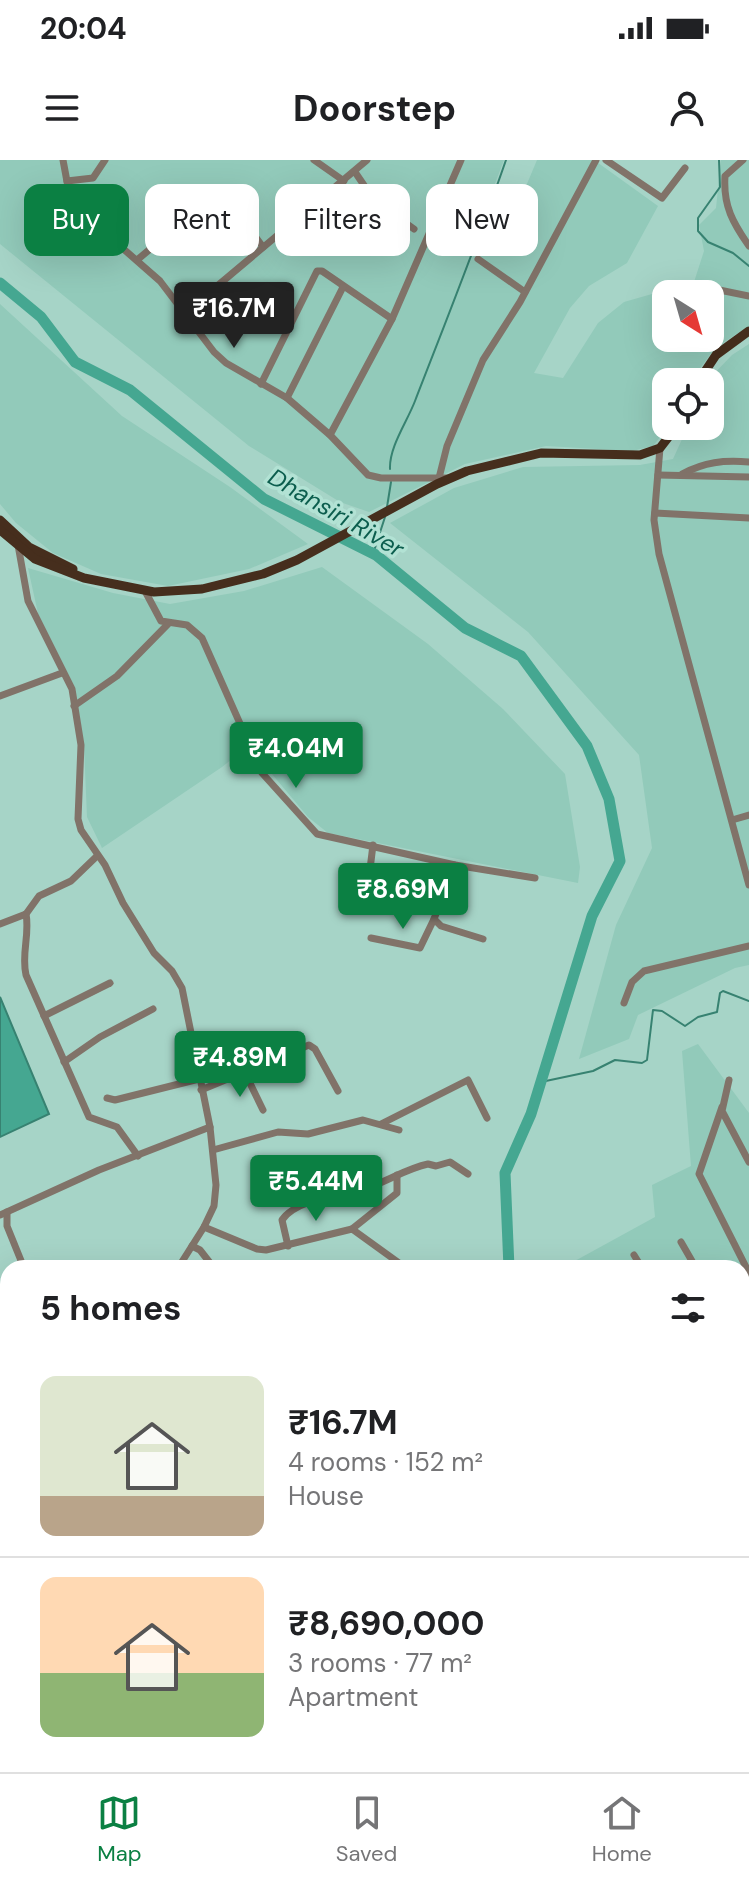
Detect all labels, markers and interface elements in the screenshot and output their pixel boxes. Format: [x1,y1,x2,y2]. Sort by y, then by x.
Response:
text: 20:04 [40,9,127,48]
text: Doorstep [293,85,456,132]
icon: menu [40,86,84,130]
icon: person [665,86,709,130]
chip: Buy [24,184,129,256]
chip: Rent [145,184,259,256]
chip: Filters [275,184,410,256]
chip: New [426,184,538,256]
north arrow [652,280,724,352]
map controls [652,280,724,440]
pin: ₹16.7M [169,282,299,350]
text: ₹16.7M [192,291,276,325]
button: locate [652,368,724,440]
water label: Dhansiri River [263,461,411,565]
pin: ₹4.04M [231,722,361,790]
text: ₹4.04M [248,731,344,765]
pin: ₹8.69M [338,863,468,931]
text: ₹8.69M [356,872,450,906]
pin: ₹4.89M [175,1031,305,1099]
text: ₹4.89M [193,1040,287,1074]
pin: ₹5.44M [251,1155,381,1223]
text: ₹5.44M [268,1164,364,1198]
text: 5 homes [40,1286,181,1331]
icon: filters [666,1286,710,1330]
text: ₹16.7M [288,1400,398,1445]
icon: home [104,1408,200,1504]
text: 4 rooms · 152 m² [288,1445,483,1479]
text: House [288,1479,364,1513]
text: ₹8,690,000 [288,1601,484,1646]
icon: home [104,1609,200,1705]
text: 3 rooms · 77 m² [288,1646,472,1680]
text: Apartment [288,1680,419,1714]
tab: Map [97,1791,141,1868]
tab: Saved [336,1791,397,1868]
tab: Home [592,1791,652,1868]

